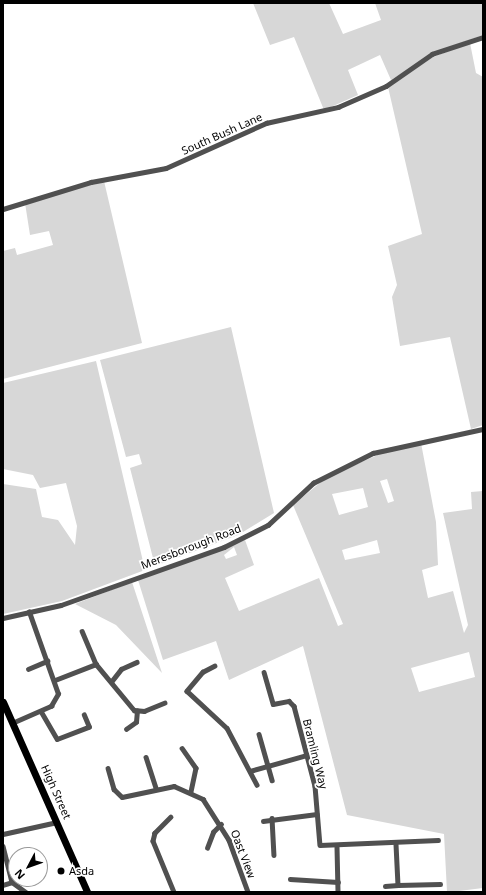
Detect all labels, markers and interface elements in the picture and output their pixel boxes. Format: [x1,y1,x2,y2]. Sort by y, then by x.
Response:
street label: South Bush Lane [180,110,264,158]
street label: Meresborough Road [139,522,243,572]
street label: Bramling Way [300,718,330,790]
street label: High Street [38,763,74,821]
street label: Oast View [228,828,258,880]
north arrow [8,847,48,887]
place label: Asda [69,864,94,878]
text: N [11,866,28,883]
marker: Asda [56,866,66,876]

